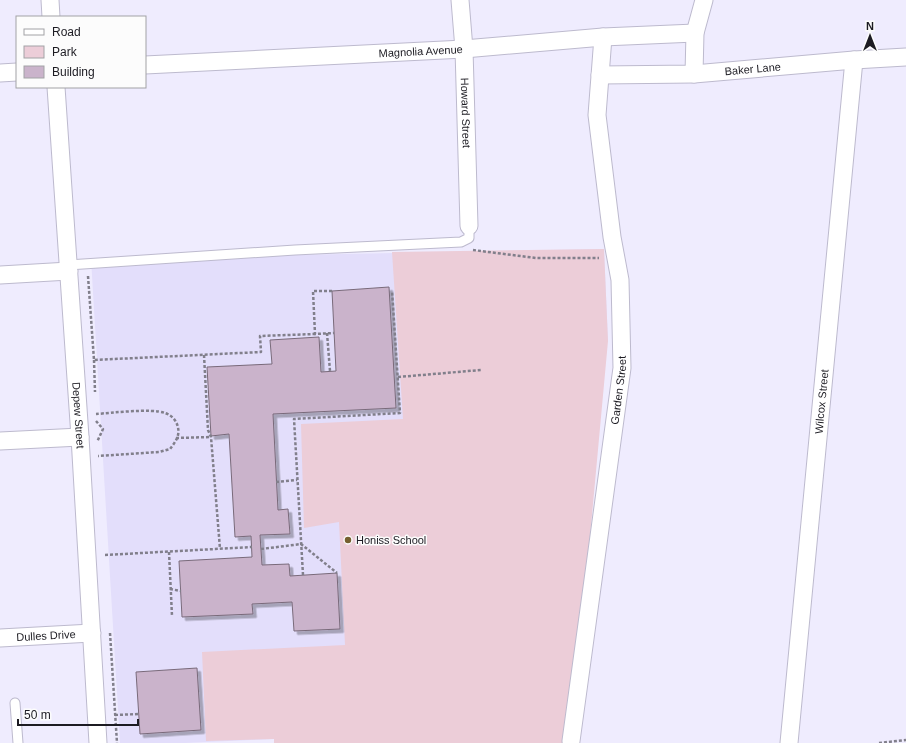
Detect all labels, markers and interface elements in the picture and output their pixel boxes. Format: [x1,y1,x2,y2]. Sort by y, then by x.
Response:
legend [16,16,146,88]
north arrow [850,16,890,56]
text: N [866,20,874,32]
text: Road [52,25,81,39]
street label: Magnolia Avenue [378,43,463,59]
text: Park [52,45,78,59]
street label: Baker Lane [724,60,781,77]
text: Building [52,65,95,79]
street label: Howard Street [459,77,473,148]
street label: Garden Street [608,356,628,425]
street label: Wilcox Street [812,369,831,434]
street label: Depew Street [70,382,87,449]
place label: Honiss School [356,534,426,546]
marker: Honiss School [343,535,353,545]
street label: Dulles Drive [16,628,76,643]
scale bar [18,701,138,727]
text: 50 m [24,708,51,722]

